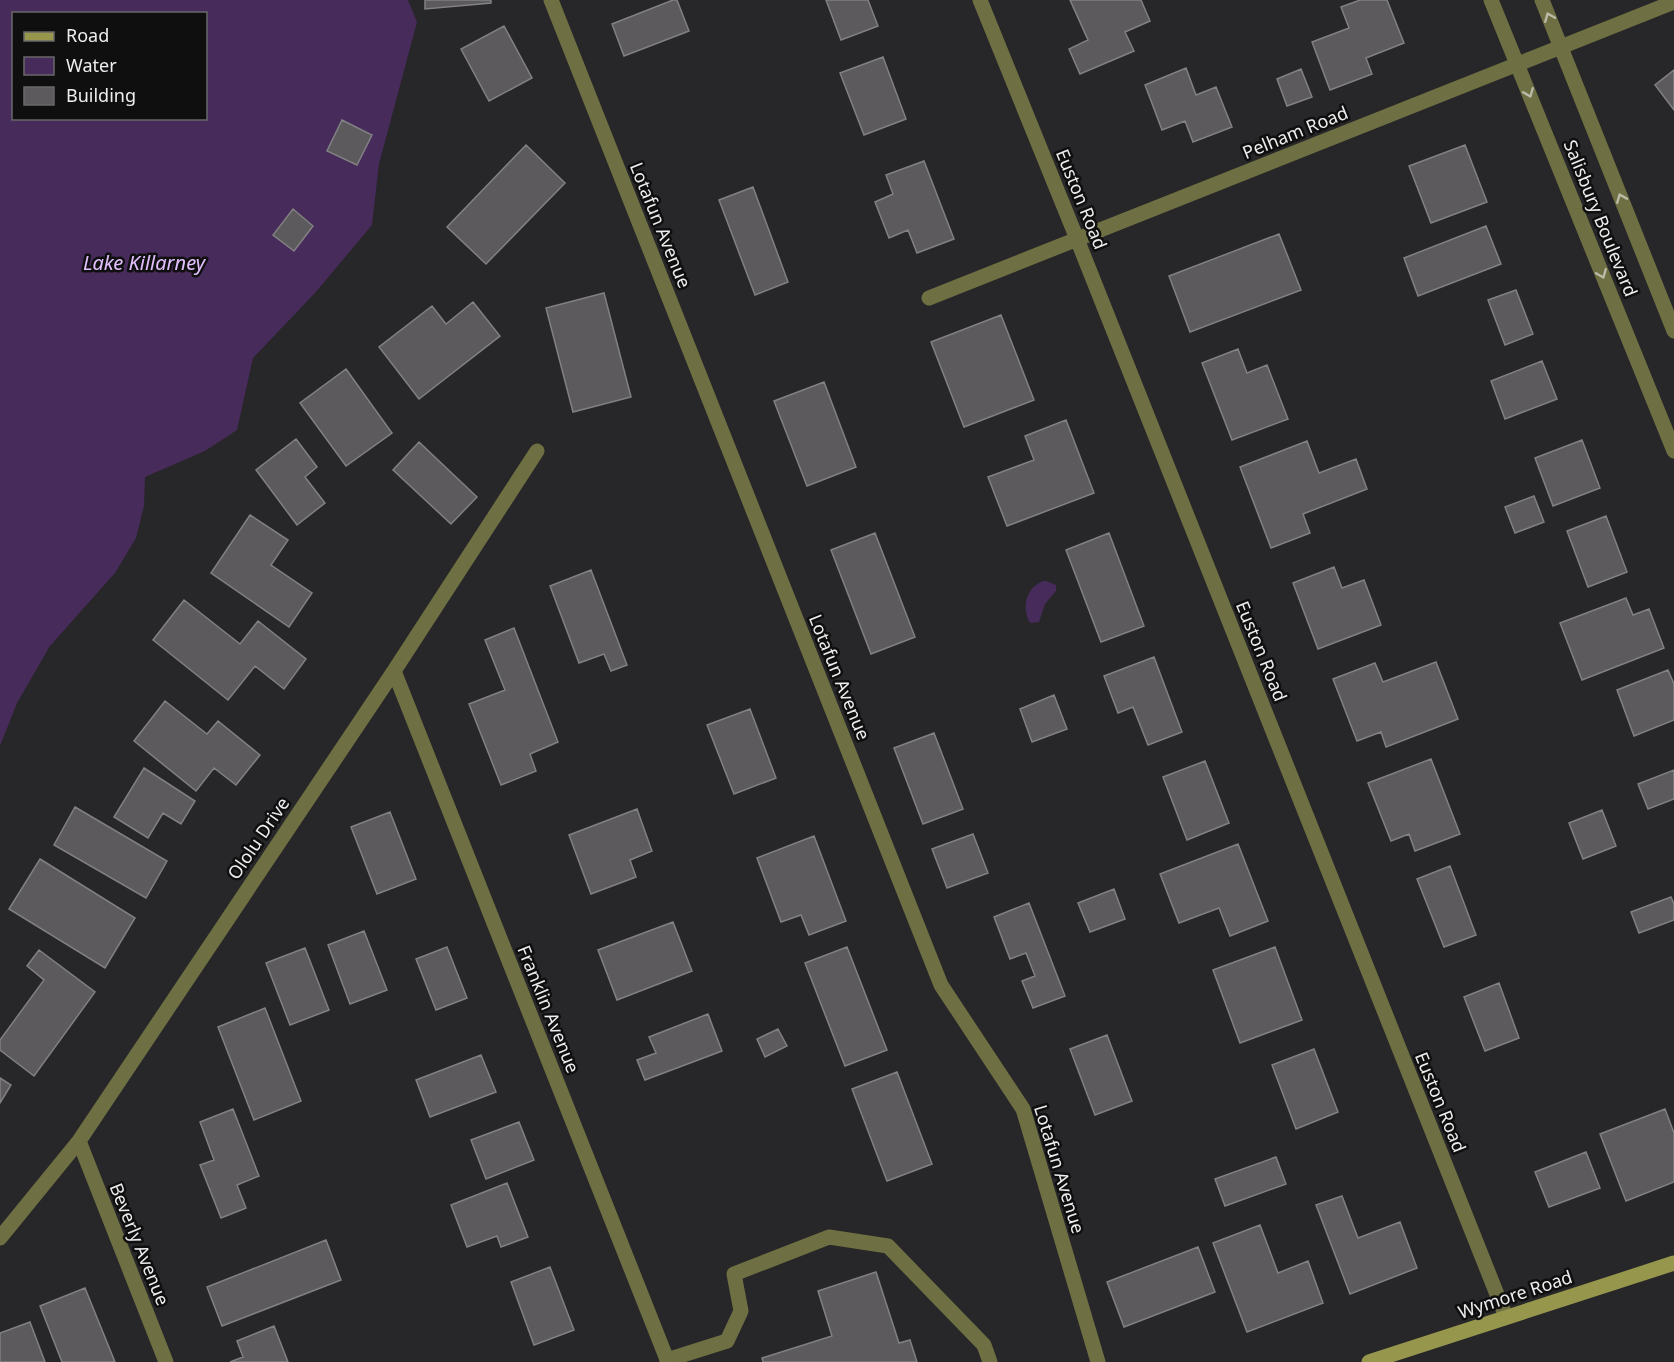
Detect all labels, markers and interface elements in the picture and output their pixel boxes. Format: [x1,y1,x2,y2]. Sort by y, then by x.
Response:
legend [12,12,207,120]
one-way arrow [1544,13,1556,24]
text: Road [66,23,109,47]
text: Water [66,53,117,77]
text: Building [66,83,136,107]
one-way arrow [1522,87,1534,98]
street label: Pelham Road [1239,100,1351,164]
street label: Salisbury Boulevard [1559,136,1643,300]
street label: Euston Road [1051,145,1113,253]
street label: Lotafun Avenue [625,159,697,291]
one-way arrow [1616,194,1628,205]
water label: Lake Killarney [83,249,207,276]
one-way arrow [1595,268,1607,279]
street label: Euston Road [1231,597,1293,705]
street label: Lotafun Avenue [804,611,876,743]
street label: Ololu Drive [222,792,294,884]
street label: Franklin Avenue [512,942,586,1076]
street label: Euston Road [1410,1048,1472,1156]
street label: Lotafun Avenue [1029,1102,1091,1236]
street label: Beverly Avenue [105,1179,175,1309]
street label: Wymore Road [1455,1264,1575,1324]

